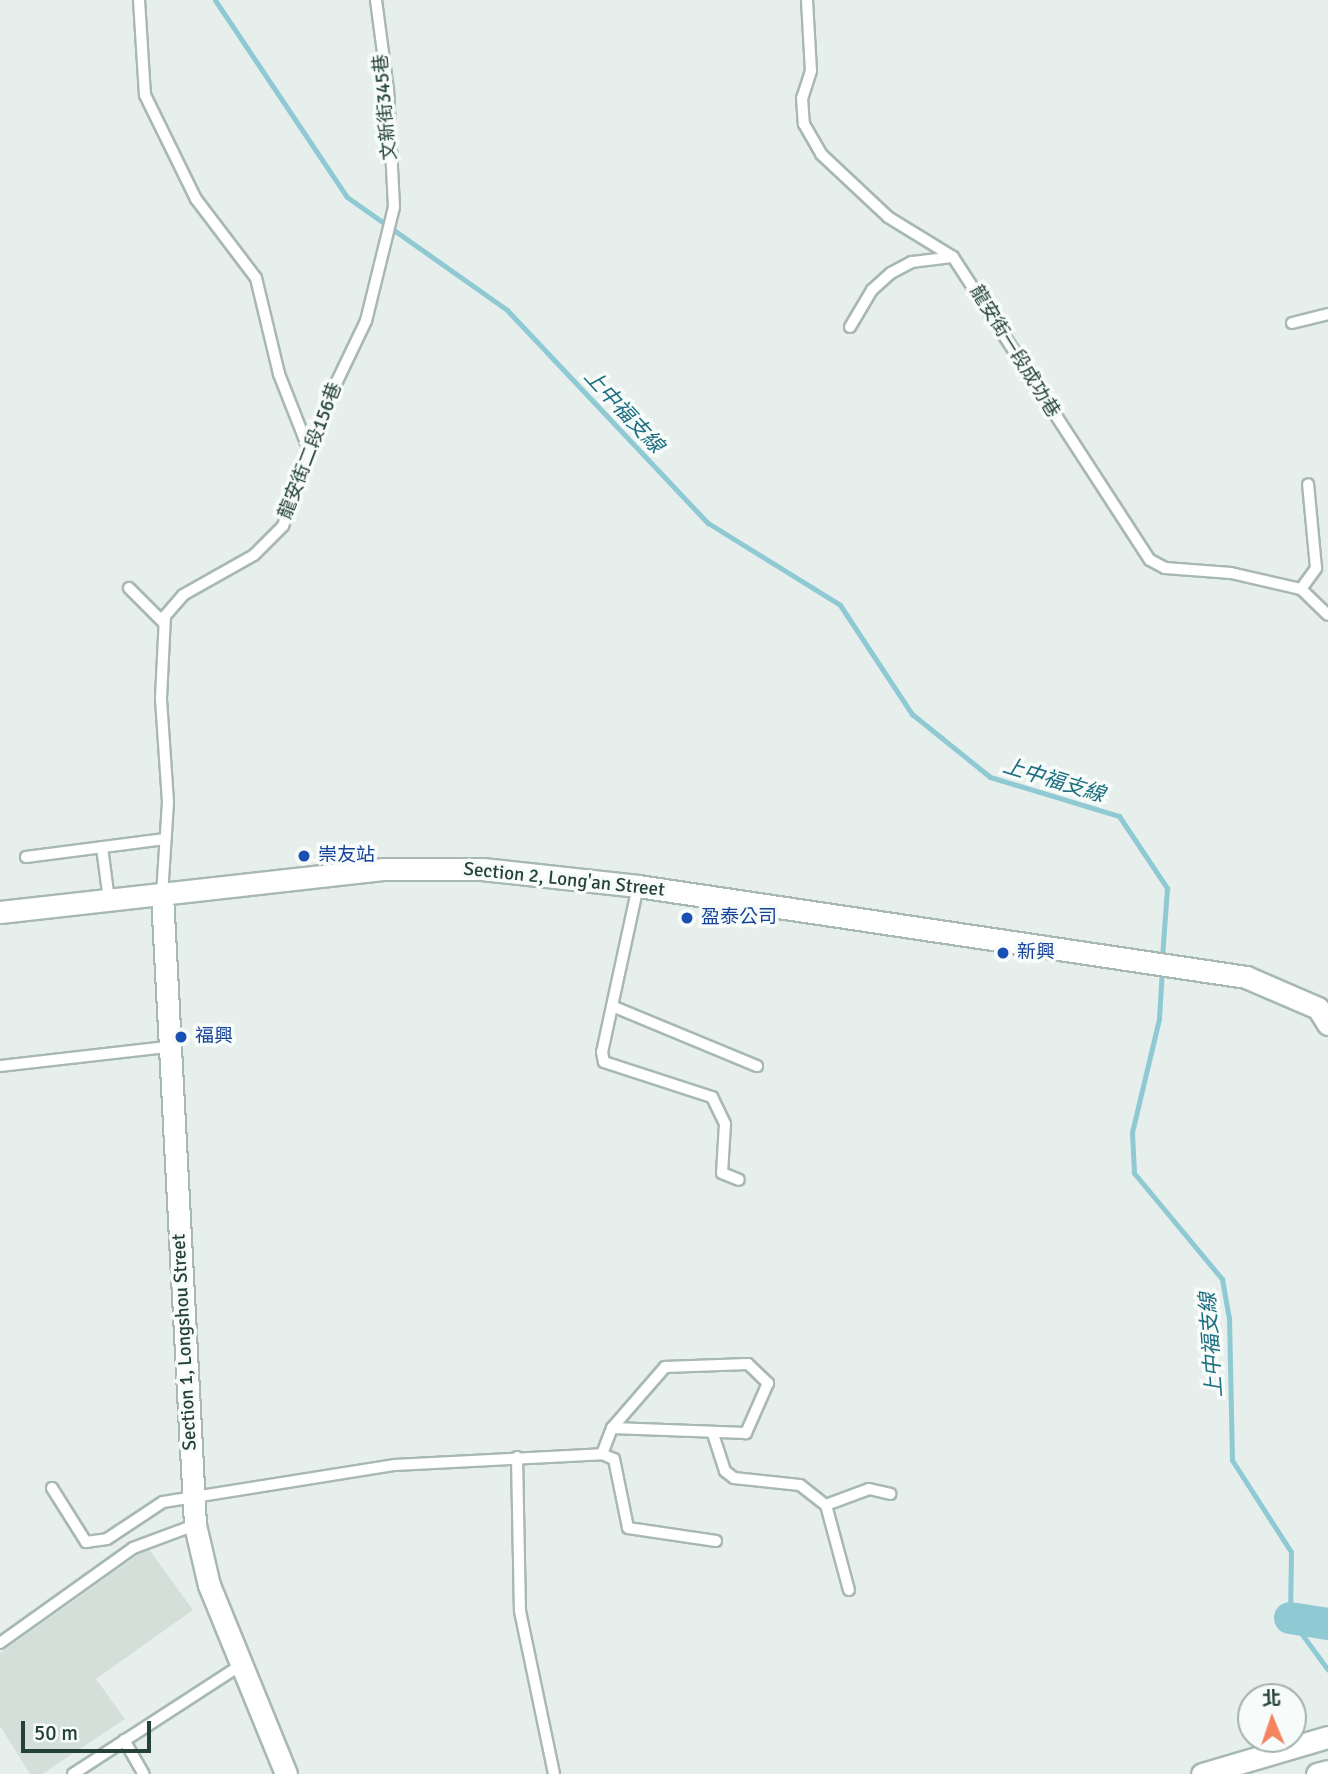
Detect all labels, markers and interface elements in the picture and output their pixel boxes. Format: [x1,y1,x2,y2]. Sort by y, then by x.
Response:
street label: 文新街345巷 [370,53,402,161]
street label: 龍安街一段成功巷 [964,282,1064,422]
water label: 上中福支線 [579,364,669,458]
street label: 龍安街二段156巷 [274,379,348,523]
water label: 上中福支線 [1000,753,1108,807]
place label: 崇友站 [318,845,375,867]
marker: 崇友站 [296,848,312,864]
street label: Section 2, Long'an Street [462,858,666,902]
place label: 盈泰公司 [701,907,777,929]
marker: 盈泰公司 [679,910,695,926]
place label: 新興 [1017,942,1055,964]
marker: 新興 [995,945,1011,961]
place label: 福興 [195,1026,233,1048]
marker: 福興 [173,1029,189,1045]
street label: Section 1, Longshou Street [168,1233,202,1451]
water label: 上中福支線 [1195,1292,1227,1398]
north arrow [1237,1683,1307,1753]
text: 北 [1261,1687,1281,1711]
scale bar [24,1708,154,1752]
text: 50 m [34,1720,78,1746]

